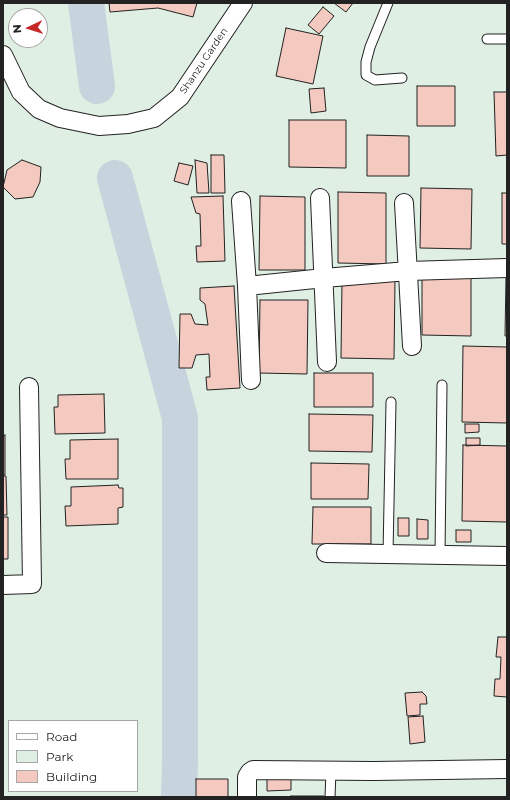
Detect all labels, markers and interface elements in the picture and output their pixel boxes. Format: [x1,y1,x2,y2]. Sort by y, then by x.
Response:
north arrow [8,8,48,48]
text: N [10,24,24,34]
street label: Shanzu Garden [177,26,231,96]
legend [8,720,138,792]
text: Road [46,729,77,744]
text: Park [46,749,73,764]
text: Building [46,769,97,784]

